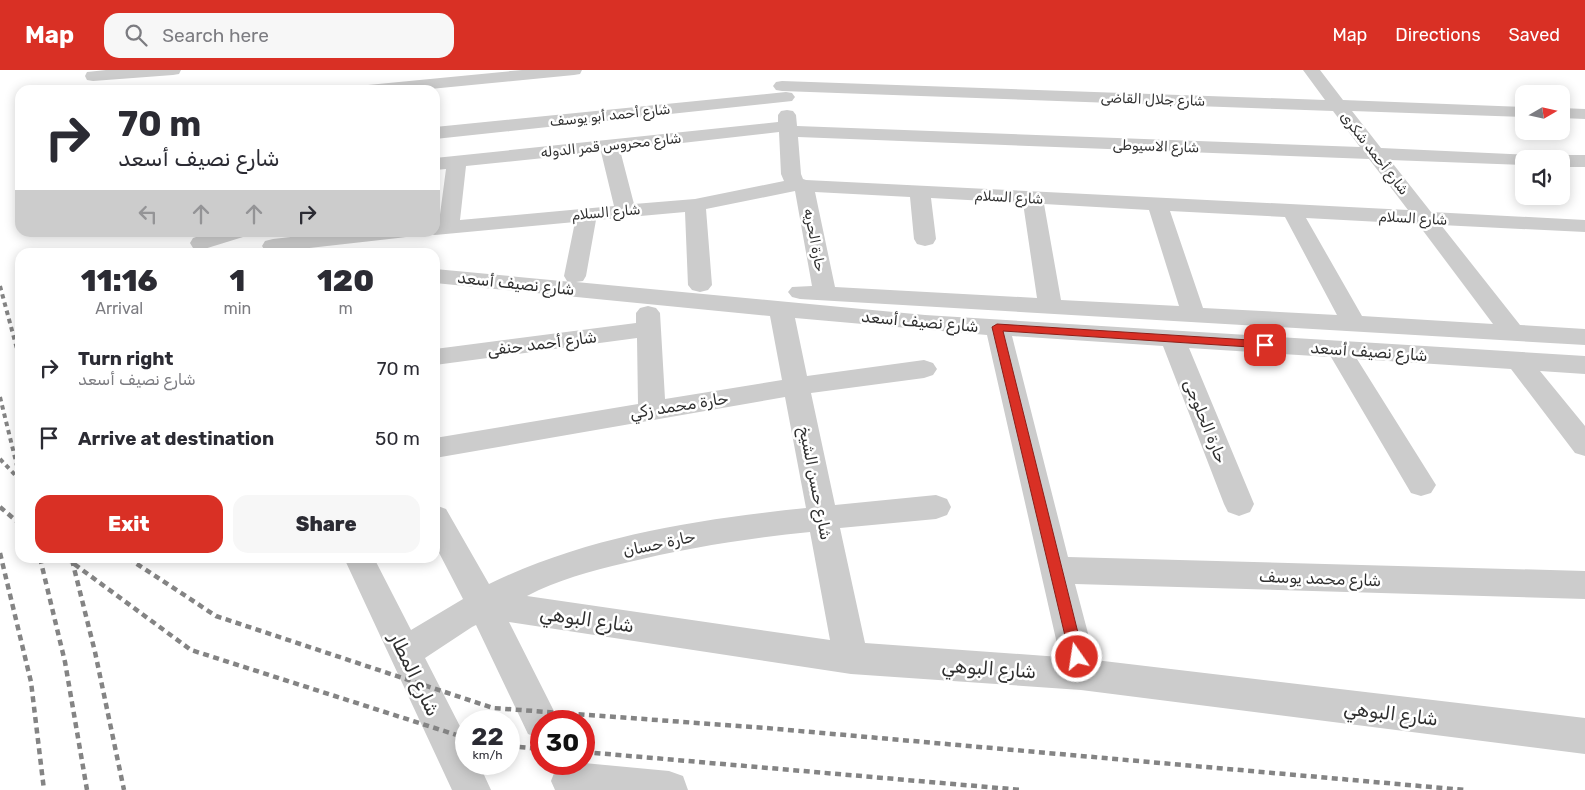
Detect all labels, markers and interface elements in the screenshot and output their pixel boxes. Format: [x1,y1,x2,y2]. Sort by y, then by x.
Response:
search box [104,13,454,58]
text: Map [25,21,74,49]
icon: search [122,21,150,49]
text: Search here [162,24,269,47]
text: Map [1332,24,1367,46]
text: Directions [1395,24,1481,46]
text: Saved [1509,24,1560,46]
north arrow [1515,85,1570,140]
map controls [1515,85,1570,205]
street label: شارع جلال القاضى [1100,89,1206,112]
street label: شارع أحمد أبو يوسف [549,101,671,132]
text: 70 m [118,103,201,145]
icon: right [35,105,100,170]
street label: شارع أحمد شكرى [1335,108,1413,200]
street label: شارع محروس قمر الدوله [540,130,682,163]
street label: شارع الاسيوطى [1112,136,1199,159]
text: شارع نصيف أسعد [118,145,280,172]
button: sound [1515,150,1570,205]
street label: شارع السلام [974,187,1044,210]
icon: left [134,200,162,228]
icon: ahead [187,200,215,228]
icon: ahead [240,200,268,228]
icon: right [293,200,321,228]
street label: شارع السلام [571,201,641,226]
street label: حارة الحريه [800,207,829,273]
street label: شارع السلام [1378,208,1448,231]
text: 11:16 [81,263,158,299]
text: 1 [229,263,245,299]
text: 120 [317,263,374,299]
street label: شارع نصيف أسعد [456,268,575,301]
text: Arrival [95,299,143,318]
text: min [223,299,251,318]
text: m [338,299,353,318]
street label: شارع نصيف أسعد [860,307,979,338]
pin [1244,324,1286,366]
street label: شارع أحمد حنفى [486,327,598,362]
icon: arrive [1251,331,1279,359]
street label: شارع نصيف أسعد [1309,338,1428,367]
text: Turn right [78,347,173,370]
icon: right [35,354,63,382]
text: 70 m [377,357,420,380]
text: شارع نصيف أسعد [78,370,196,389]
street label: حارة الحلوجى [1179,376,1231,466]
street label: حارة محمد زكي [628,388,730,426]
icon: arrive [35,424,63,452]
street label: شارع حسن الشيخ [793,425,836,542]
text: Arrive at destination [78,427,274,450]
text: 50 m [375,427,420,450]
button: Exit [35,495,223,553]
button: Share [233,495,420,553]
street label: حارة حسان [621,527,697,561]
street label: شارع محمد يوسف [1258,567,1381,592]
street label: شارع البوهي [538,602,635,640]
street label: شارع المطار [382,628,445,721]
position arrow [1050,630,1102,682]
street label: شارع البوهي [941,654,1037,686]
street label: شارع البوهي [1342,696,1439,734]
speed limit sign: 30 [530,710,595,775]
text: 22 [471,722,504,751]
text: km/h [473,748,502,762]

